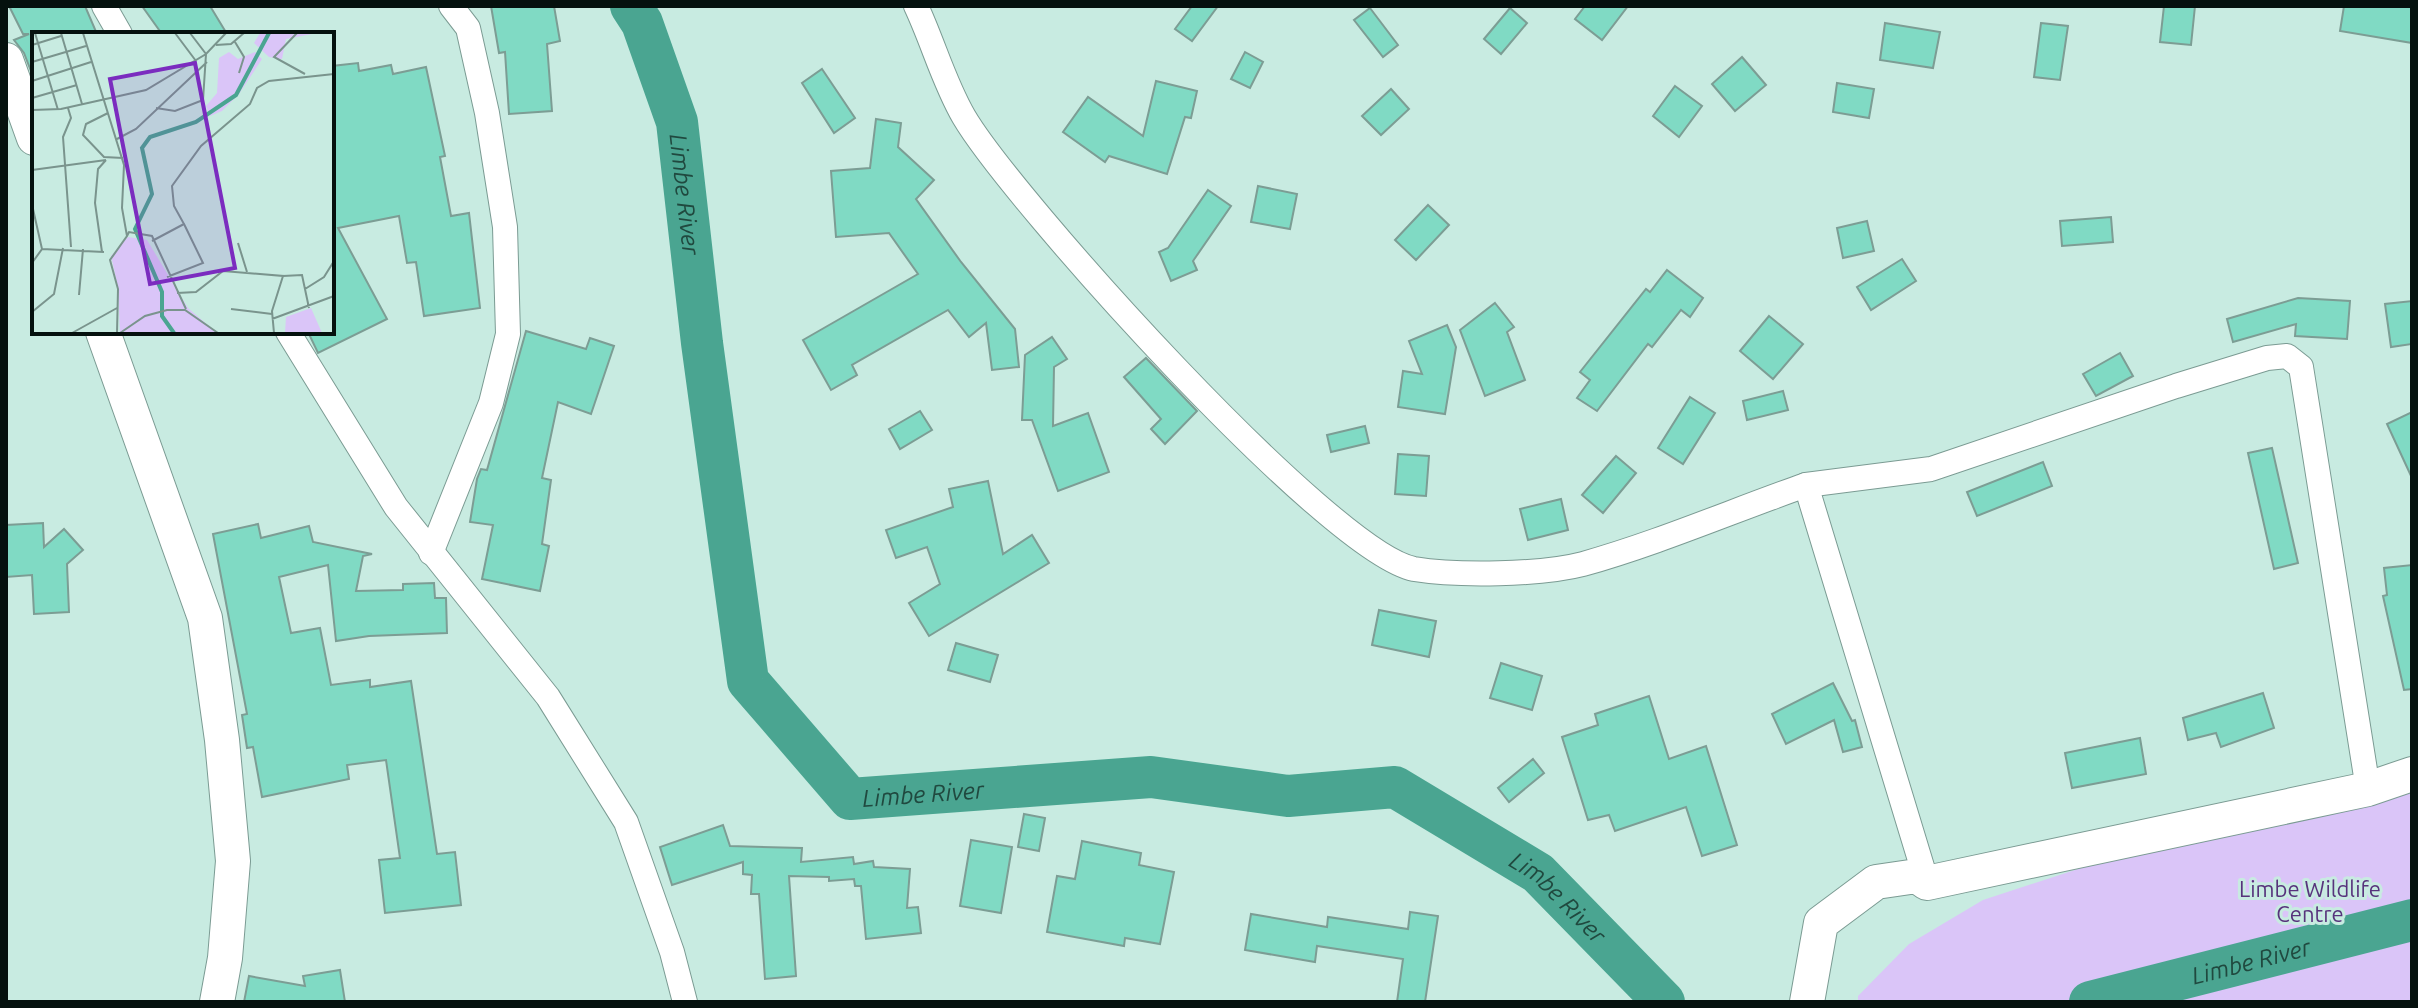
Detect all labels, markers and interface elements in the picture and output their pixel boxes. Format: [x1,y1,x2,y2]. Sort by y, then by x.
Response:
inset map [32,32,334,334]
water label: Limbe River [665,132,706,257]
water label: Limbe River [861,776,986,812]
water label: Limbe River [1505,846,1612,949]
park label: Limbe Wildlife Centre [2239,876,2381,926]
water label: Limbe River [2188,933,2314,989]

